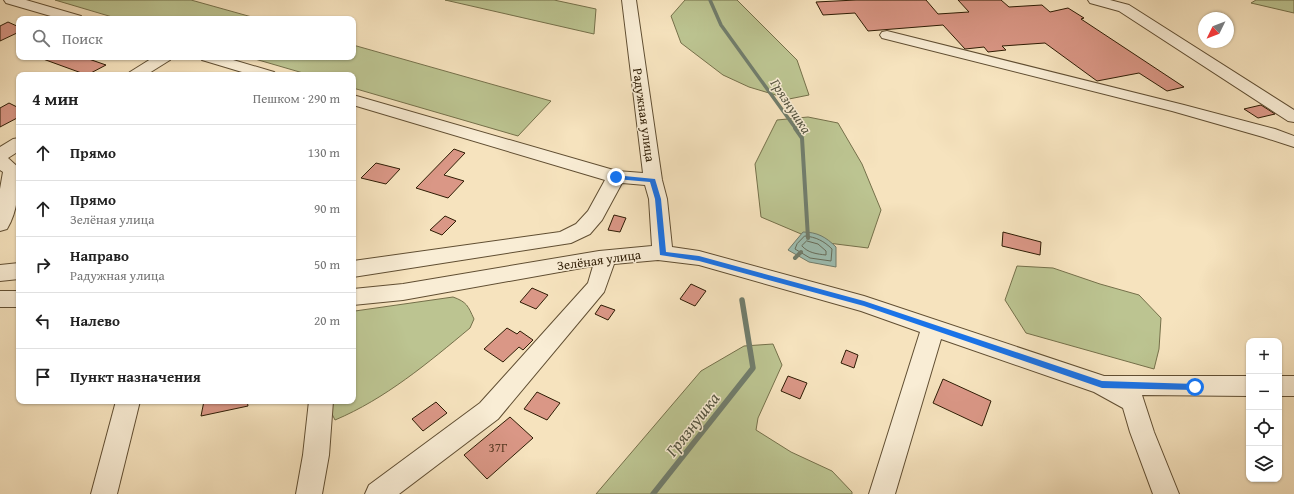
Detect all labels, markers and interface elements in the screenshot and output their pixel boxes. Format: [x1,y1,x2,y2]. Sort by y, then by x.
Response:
north arrow [1198,12,1234,48]
search box [16,16,356,60]
icon: search [30,27,52,49]
text: Поиск [62,28,103,49]
street label: Радужная улица [628,67,660,164]
water label: Грязнушка [765,74,817,138]
text: 4 мин [32,86,78,111]
text: Пешком · 290 m [253,89,340,108]
icon: ahead [32,142,54,164]
text: Прямо [70,142,116,163]
text: 130 m [308,143,340,162]
route end [607,168,625,186]
text: Прямо [70,189,116,210]
icon: ahead [32,198,54,220]
text: 90 m [314,199,340,218]
text: Зелёная улица [70,210,154,229]
text: Направо [70,245,129,266]
street label: Зелёная улица [556,245,643,275]
icon: right [32,254,54,276]
text: 50 m [314,255,340,274]
text: Радужная улица [70,266,165,285]
icon: left [32,310,54,332]
text: Налево [70,310,120,331]
text: 20 m [314,311,340,330]
map controls [1246,338,1282,482]
button: + [1246,338,1282,374]
icon: arrive [32,366,54,388]
text: Пункт назначения [70,366,201,387]
button: − [1246,374,1282,410]
route start [1186,378,1204,396]
water label: Грязнушка [658,386,725,462]
button: locate [1246,410,1282,446]
house number: 37Г [489,438,508,457]
button: layers [1246,446,1282,482]

